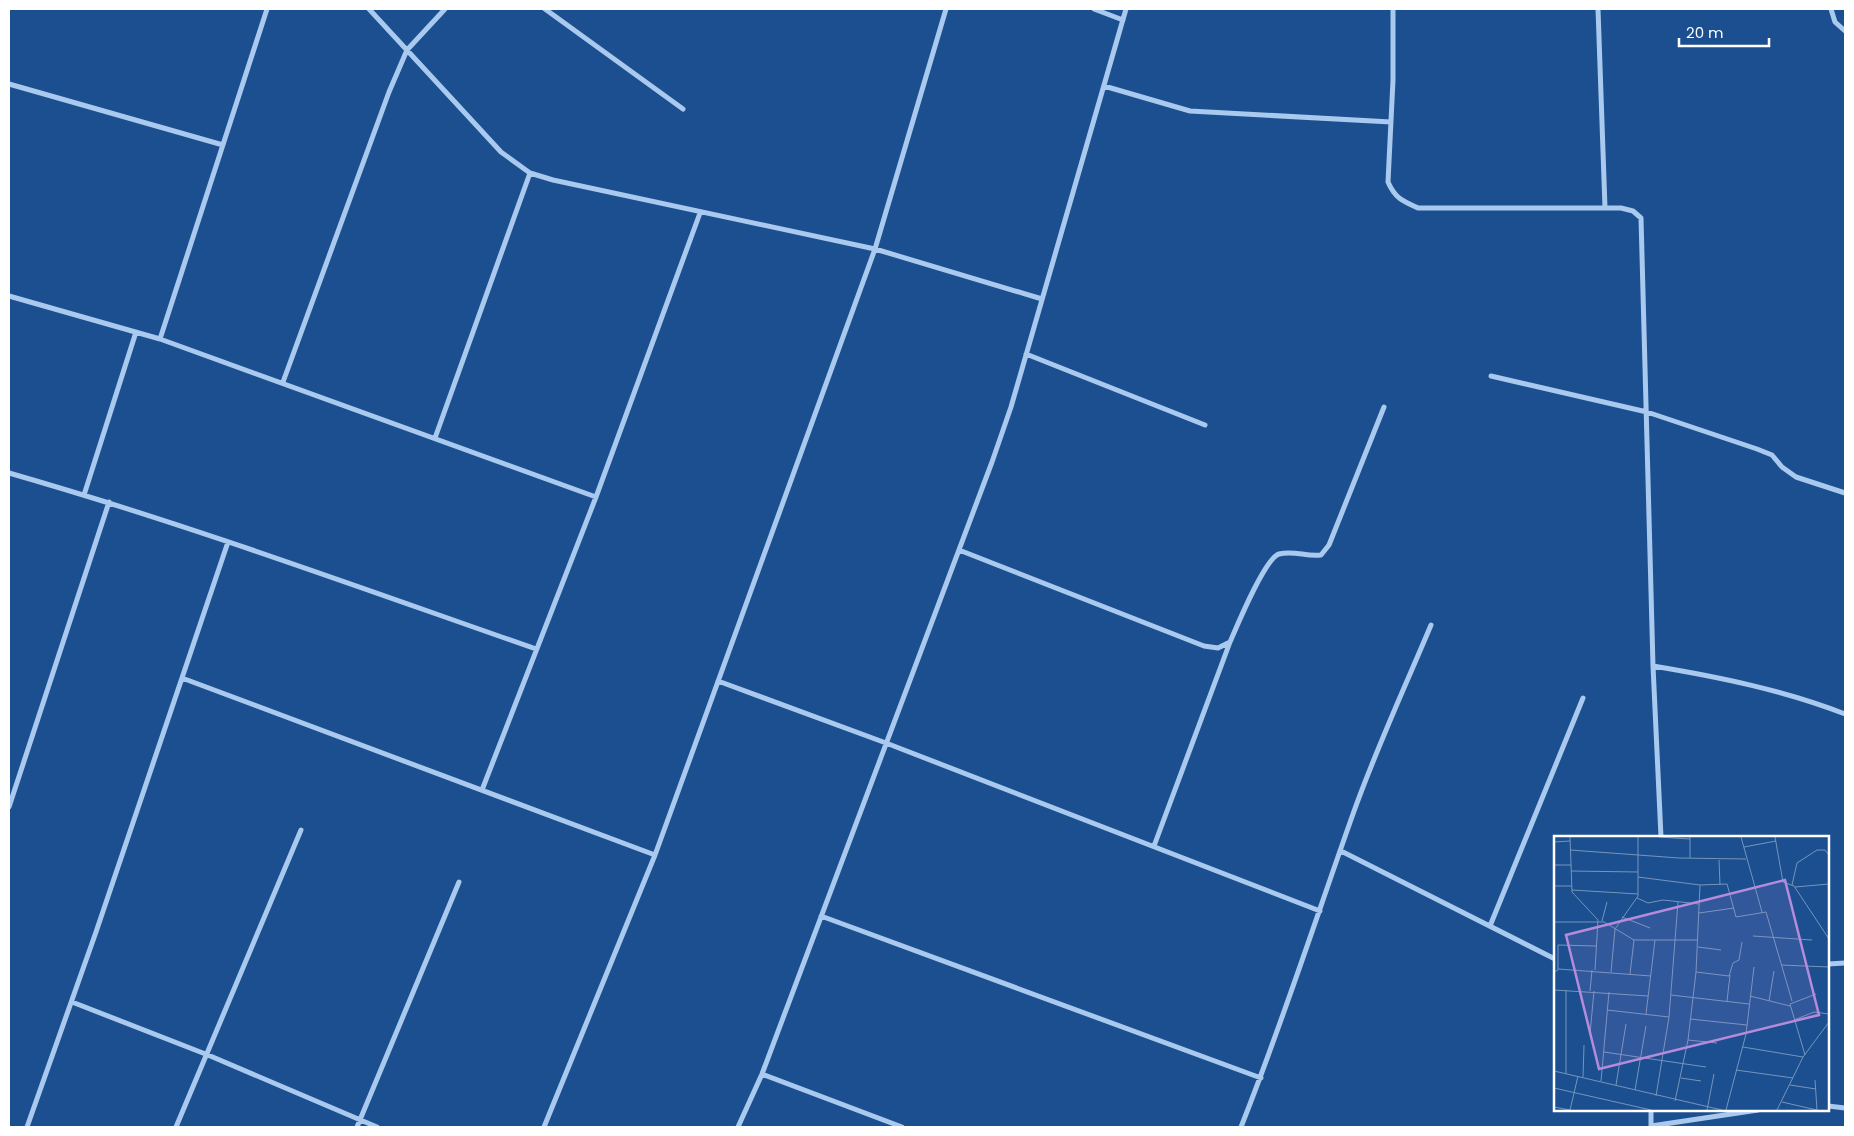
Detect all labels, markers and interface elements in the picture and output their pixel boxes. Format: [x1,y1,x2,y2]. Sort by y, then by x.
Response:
scale bar [1679,15,1769,47]
text: 20 m [1686,22,1724,43]
inset map [1554,836,1829,1111]

